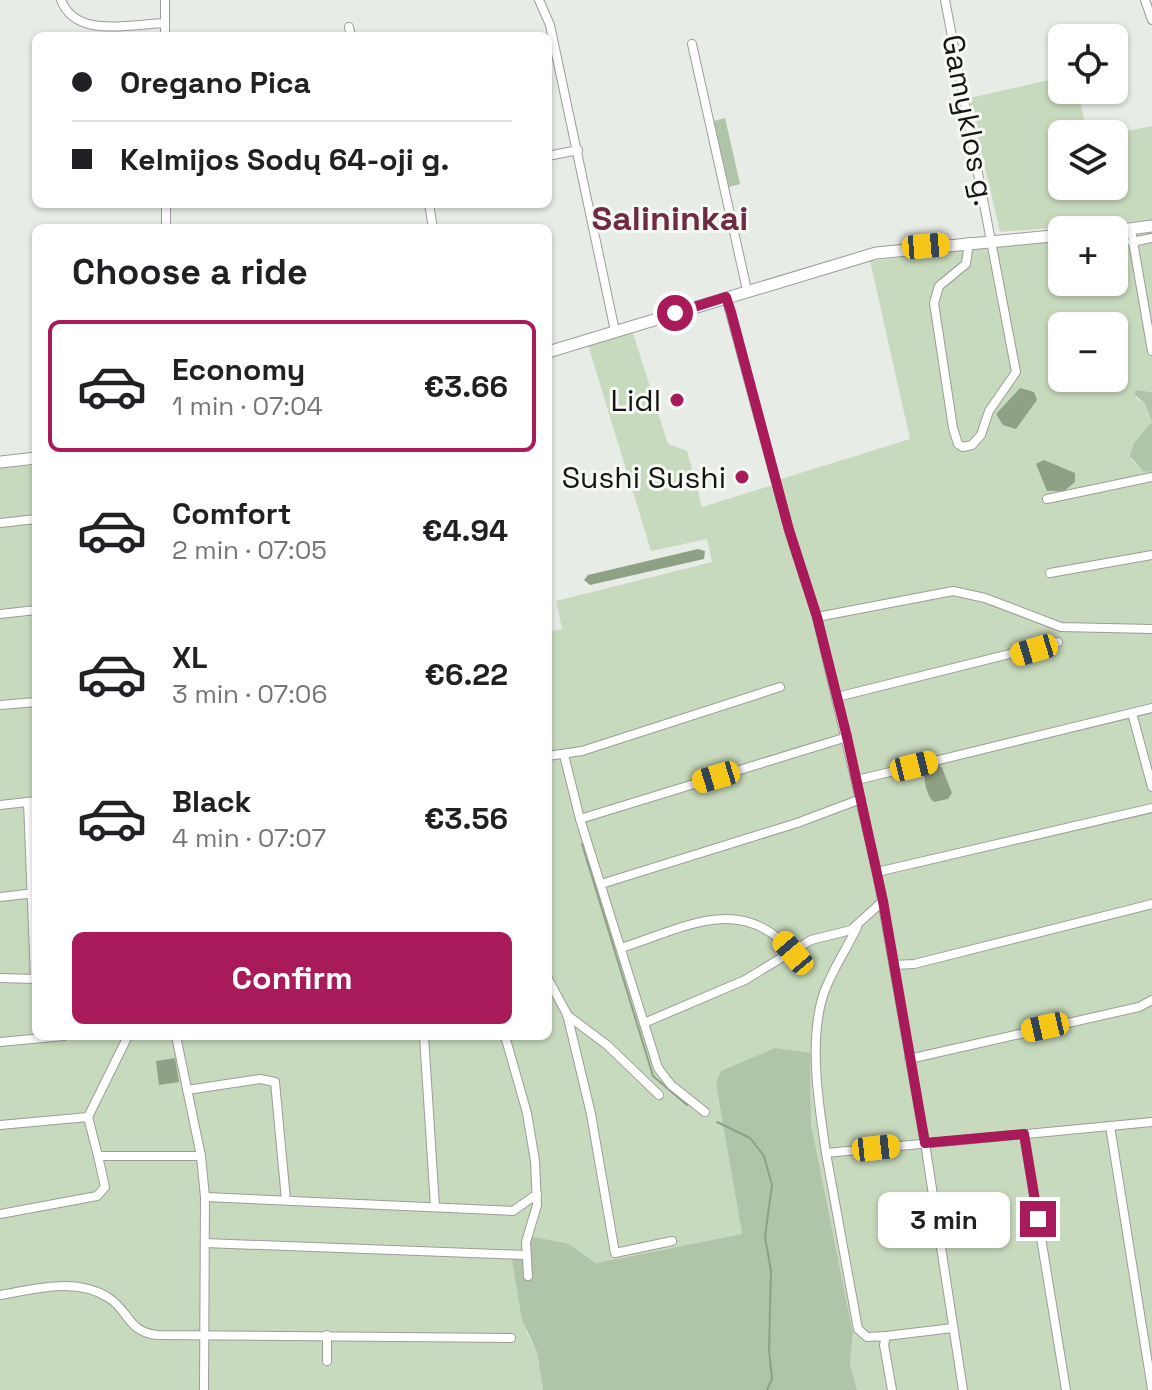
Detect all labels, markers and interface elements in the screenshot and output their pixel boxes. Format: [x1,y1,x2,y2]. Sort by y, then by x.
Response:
map controls [1048,24,1128,392]
button: locate [1048,24,1128,104]
street label: Gamyklos g. [933,31,1005,209]
text: Oregano Pica [120,63,311,102]
button: layers [1048,120,1128,200]
text: Kelmijos Sodų 64-oji g. [120,140,449,179]
district label: Salininkai [592,197,748,240]
button: + [1048,216,1128,296]
car [901,232,951,260]
text: Choose a ride [72,249,308,295]
route start [657,295,693,331]
button: − [1048,312,1128,392]
icon: car [76,350,148,422]
text: Economy [172,350,305,389]
text: €3.66 [424,367,508,406]
place label: Lidl [611,381,661,420]
text: 1 min · 07:04 [172,389,323,423]
marker: Lidl [668,391,686,409]
place label: Sushi Sushi [562,458,726,497]
marker: Sushi Sushi [733,468,751,486]
icon: car [76,494,148,566]
text: Comfort [172,494,291,533]
text: €4.94 [422,511,508,550]
text: 2 min · 07:05 [172,533,327,567]
car [1008,632,1060,668]
icon: car [76,638,148,710]
text: XL [172,638,208,677]
text: €6.22 [425,655,508,694]
text: 3 min · 07:06 [172,677,327,711]
car [888,749,940,783]
car [690,759,742,795]
icon: car [76,782,148,854]
text: Black [172,782,251,821]
text: €3.56 [424,799,508,838]
text: 4 min · 07:07 [172,821,326,855]
car [768,927,818,979]
button: Confirm [72,932,512,1024]
car [1019,1010,1071,1044]
car [851,1134,901,1162]
callout: 3 min [878,1191,1010,1247]
route end [1020,1201,1056,1237]
text: 3 min [910,1203,978,1237]

